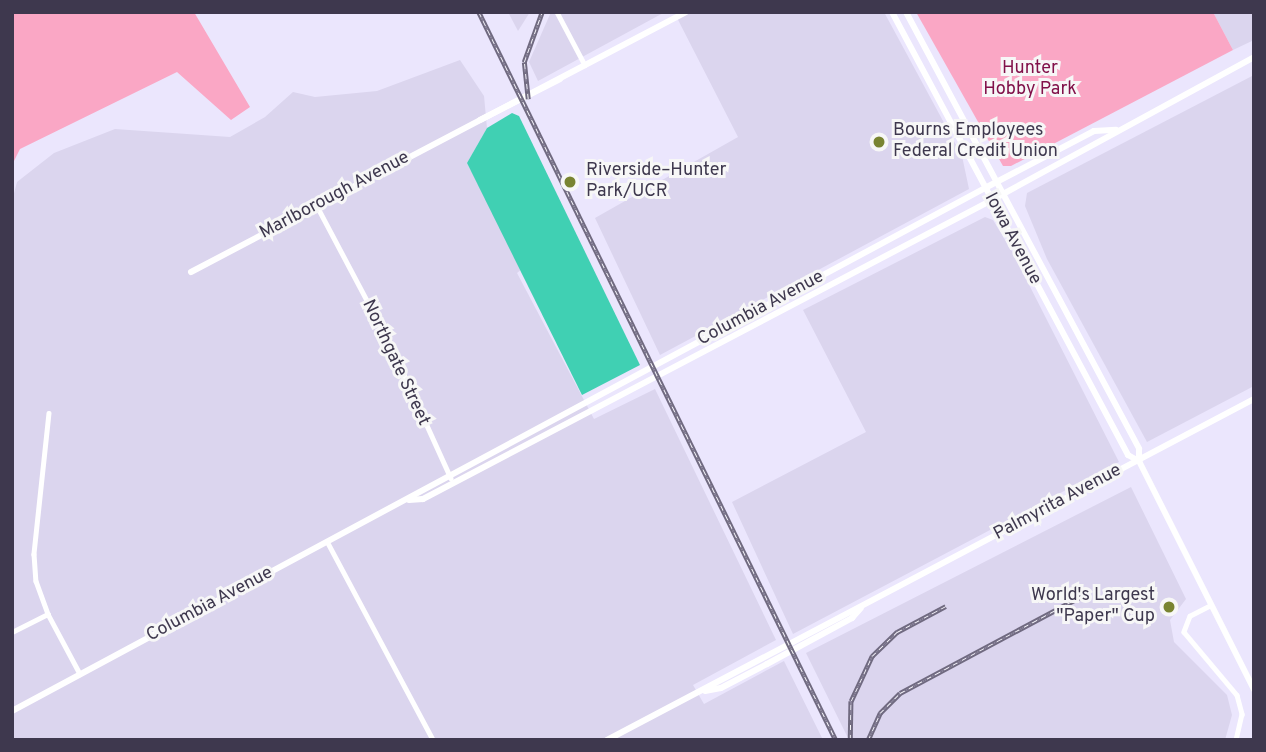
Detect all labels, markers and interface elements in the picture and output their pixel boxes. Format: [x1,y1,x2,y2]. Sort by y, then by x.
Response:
park label: Hunter Hobby Park [983,59,1077,102]
place label: Bourns Employees Federal Credit Union [893,121,1058,164]
marker: Bourns Employees Federal Credit Union [871,134,887,150]
street label: Marlborough Avenue [256,147,414,245]
place label: Riverside–Hunter Park/UCR [586,161,727,204]
marker: Riverside–Hunter Park/UCR [560,172,580,192]
street label: Iowa Avenue [979,189,1045,289]
street label: Columbia Avenue [694,266,828,352]
street label: Northgate Street [356,297,434,429]
street label: Palmyrita Avenue [990,460,1126,546]
street label: Columbia Avenue [143,562,277,648]
place label: World's Largest "Paper" Cup [1031,586,1155,628]
marker: World's Largest "Paper" Cup [1161,599,1177,615]

